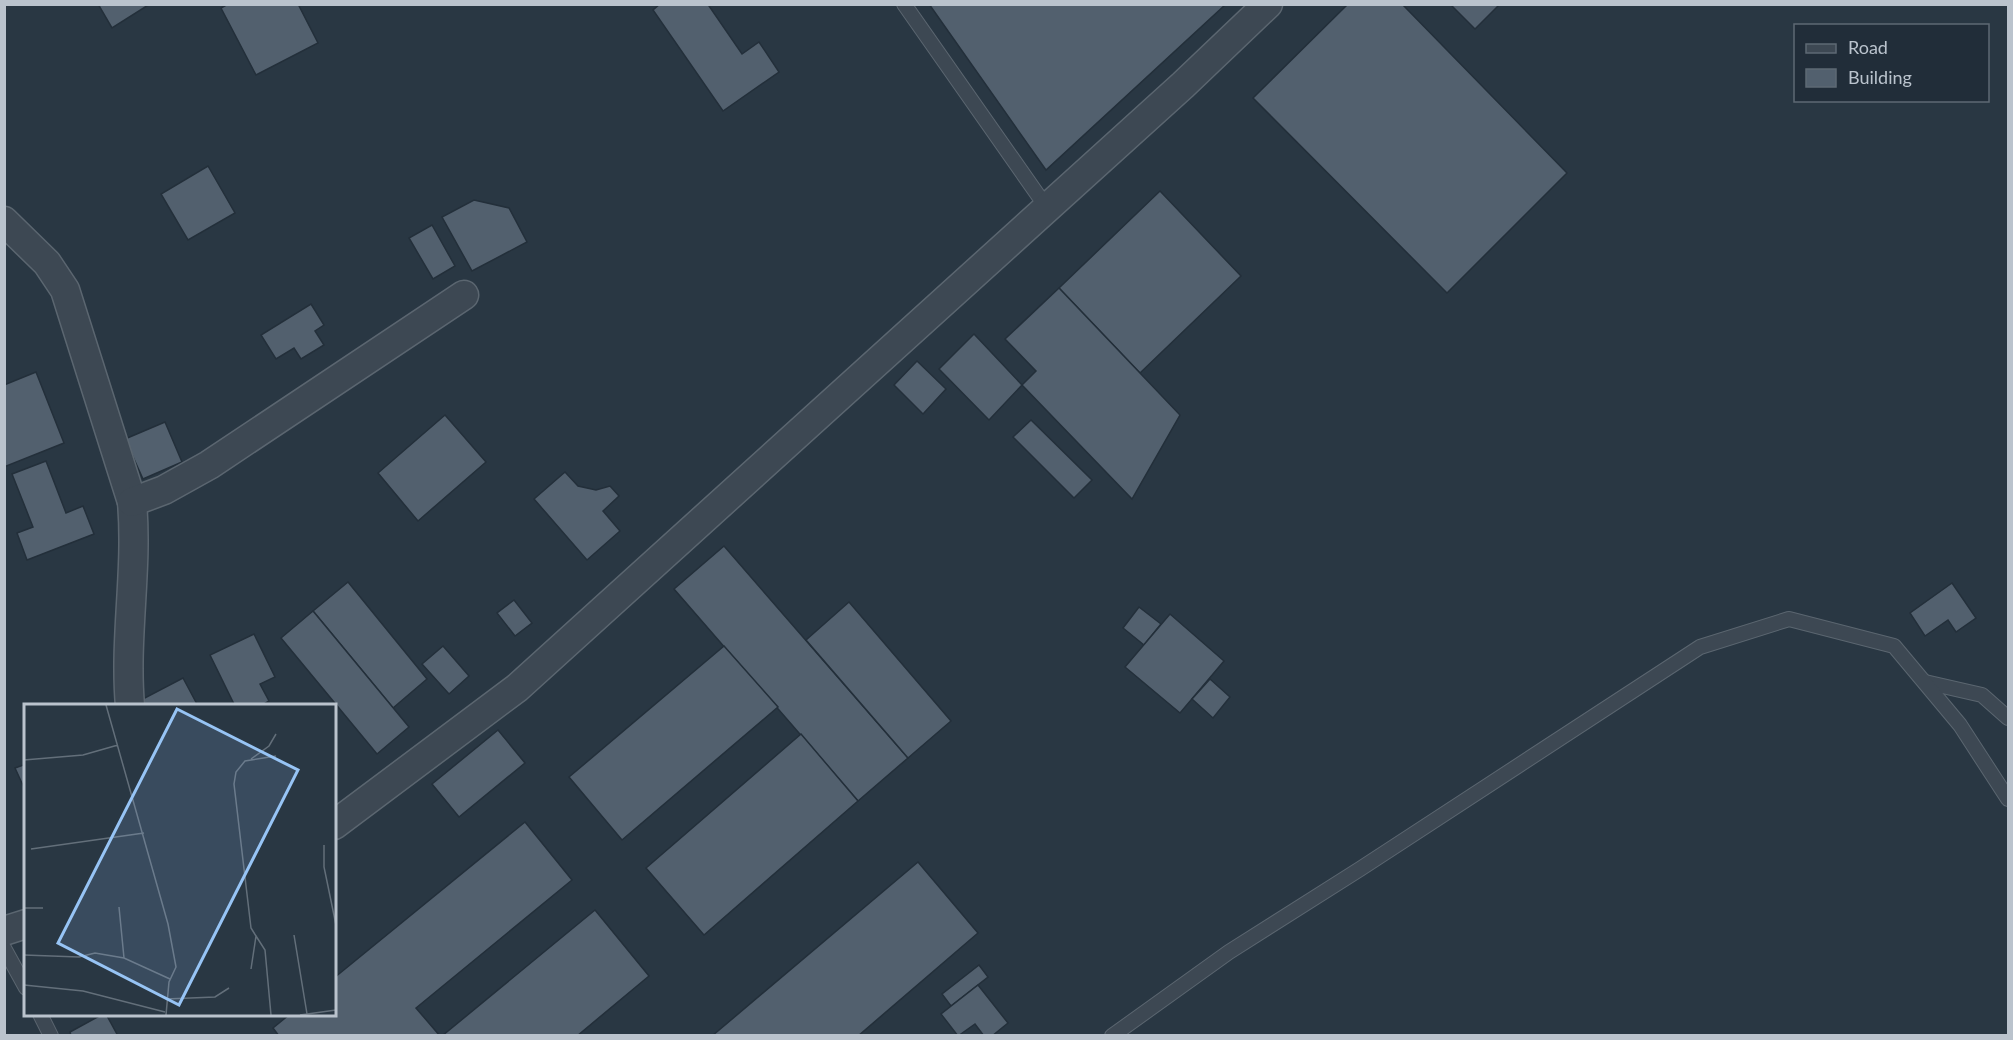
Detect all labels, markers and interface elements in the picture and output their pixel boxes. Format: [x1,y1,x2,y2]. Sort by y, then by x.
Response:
legend [1794,24,1989,102]
text: Road [1848,36,1888,58]
text: Building [1848,66,1912,88]
inset map [24,704,336,1016]

